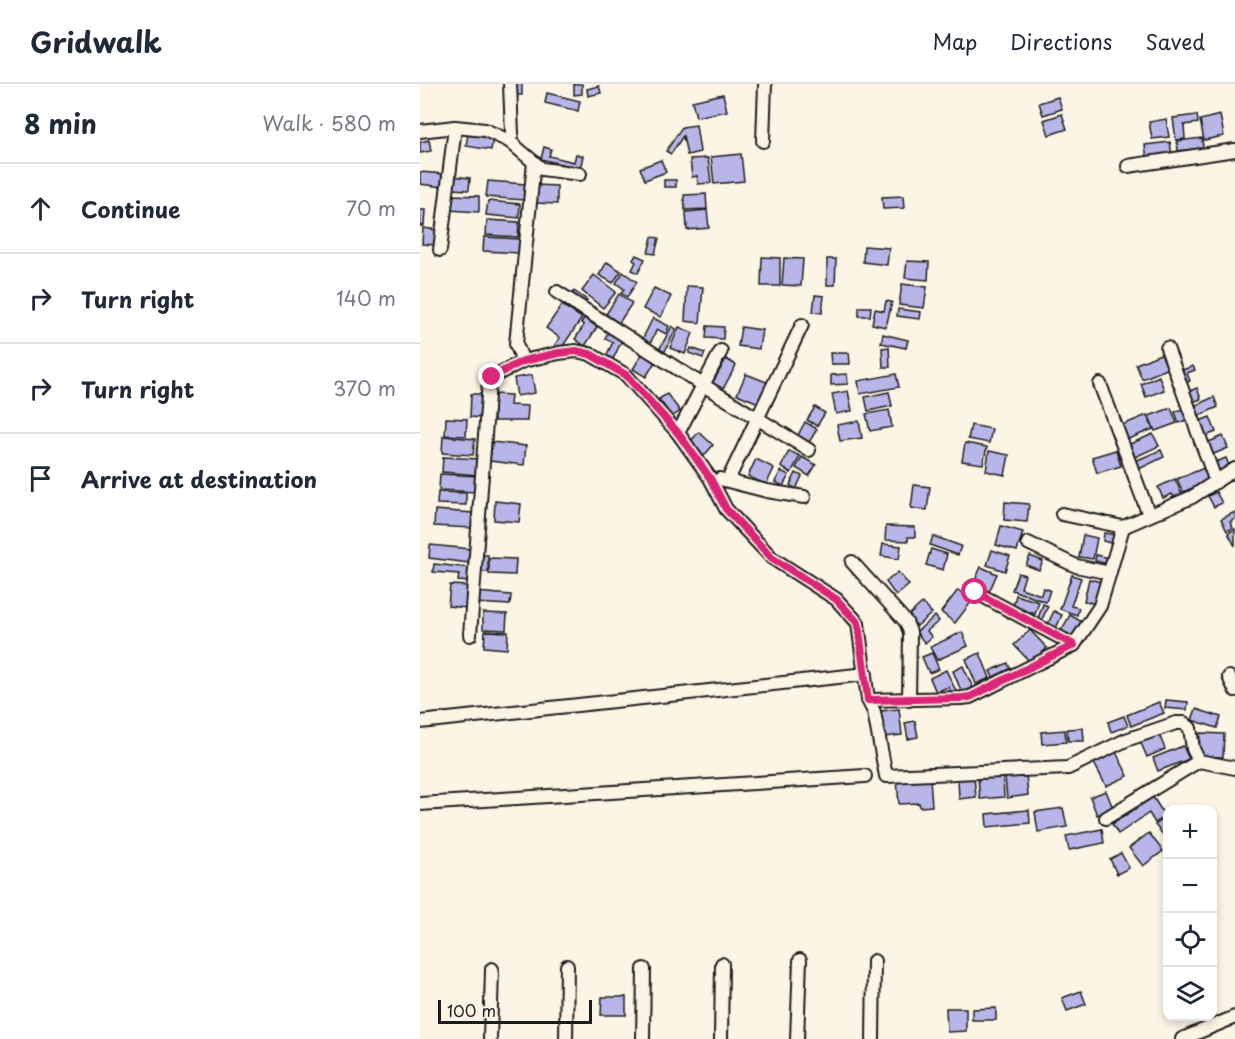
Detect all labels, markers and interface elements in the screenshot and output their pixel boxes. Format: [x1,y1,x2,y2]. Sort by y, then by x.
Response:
text: Gridwalk [30,20,162,63]
text: Map [932,25,977,57]
text: Directions [1010,25,1112,57]
text: Saved [1145,25,1205,57]
text: 8 min [24,104,97,143]
text: Walk · 580 m [262,108,396,138]
icon: ahead [24,192,57,225]
text: Continue [81,192,180,225]
text: 70 m [346,193,396,223]
icon: right [24,282,57,315]
text: Turn right [81,282,194,315]
text: 140 m [336,283,396,313]
route end [478,363,504,389]
icon: right [24,372,57,405]
text: Turn right [81,372,194,405]
text: 370 m [333,373,396,403]
icon: arrive [24,462,57,495]
text: Arrive at destination [81,462,317,495]
route start [961,578,987,604]
map controls [1163,805,1217,1021]
button: + [1163,805,1217,859]
button: − [1163,859,1217,913]
button: locate [1163,913,1217,967]
button: layers [1163,967,1217,1021]
scale bar [438,997,592,1024]
text: 100 m [447,998,496,1022]

